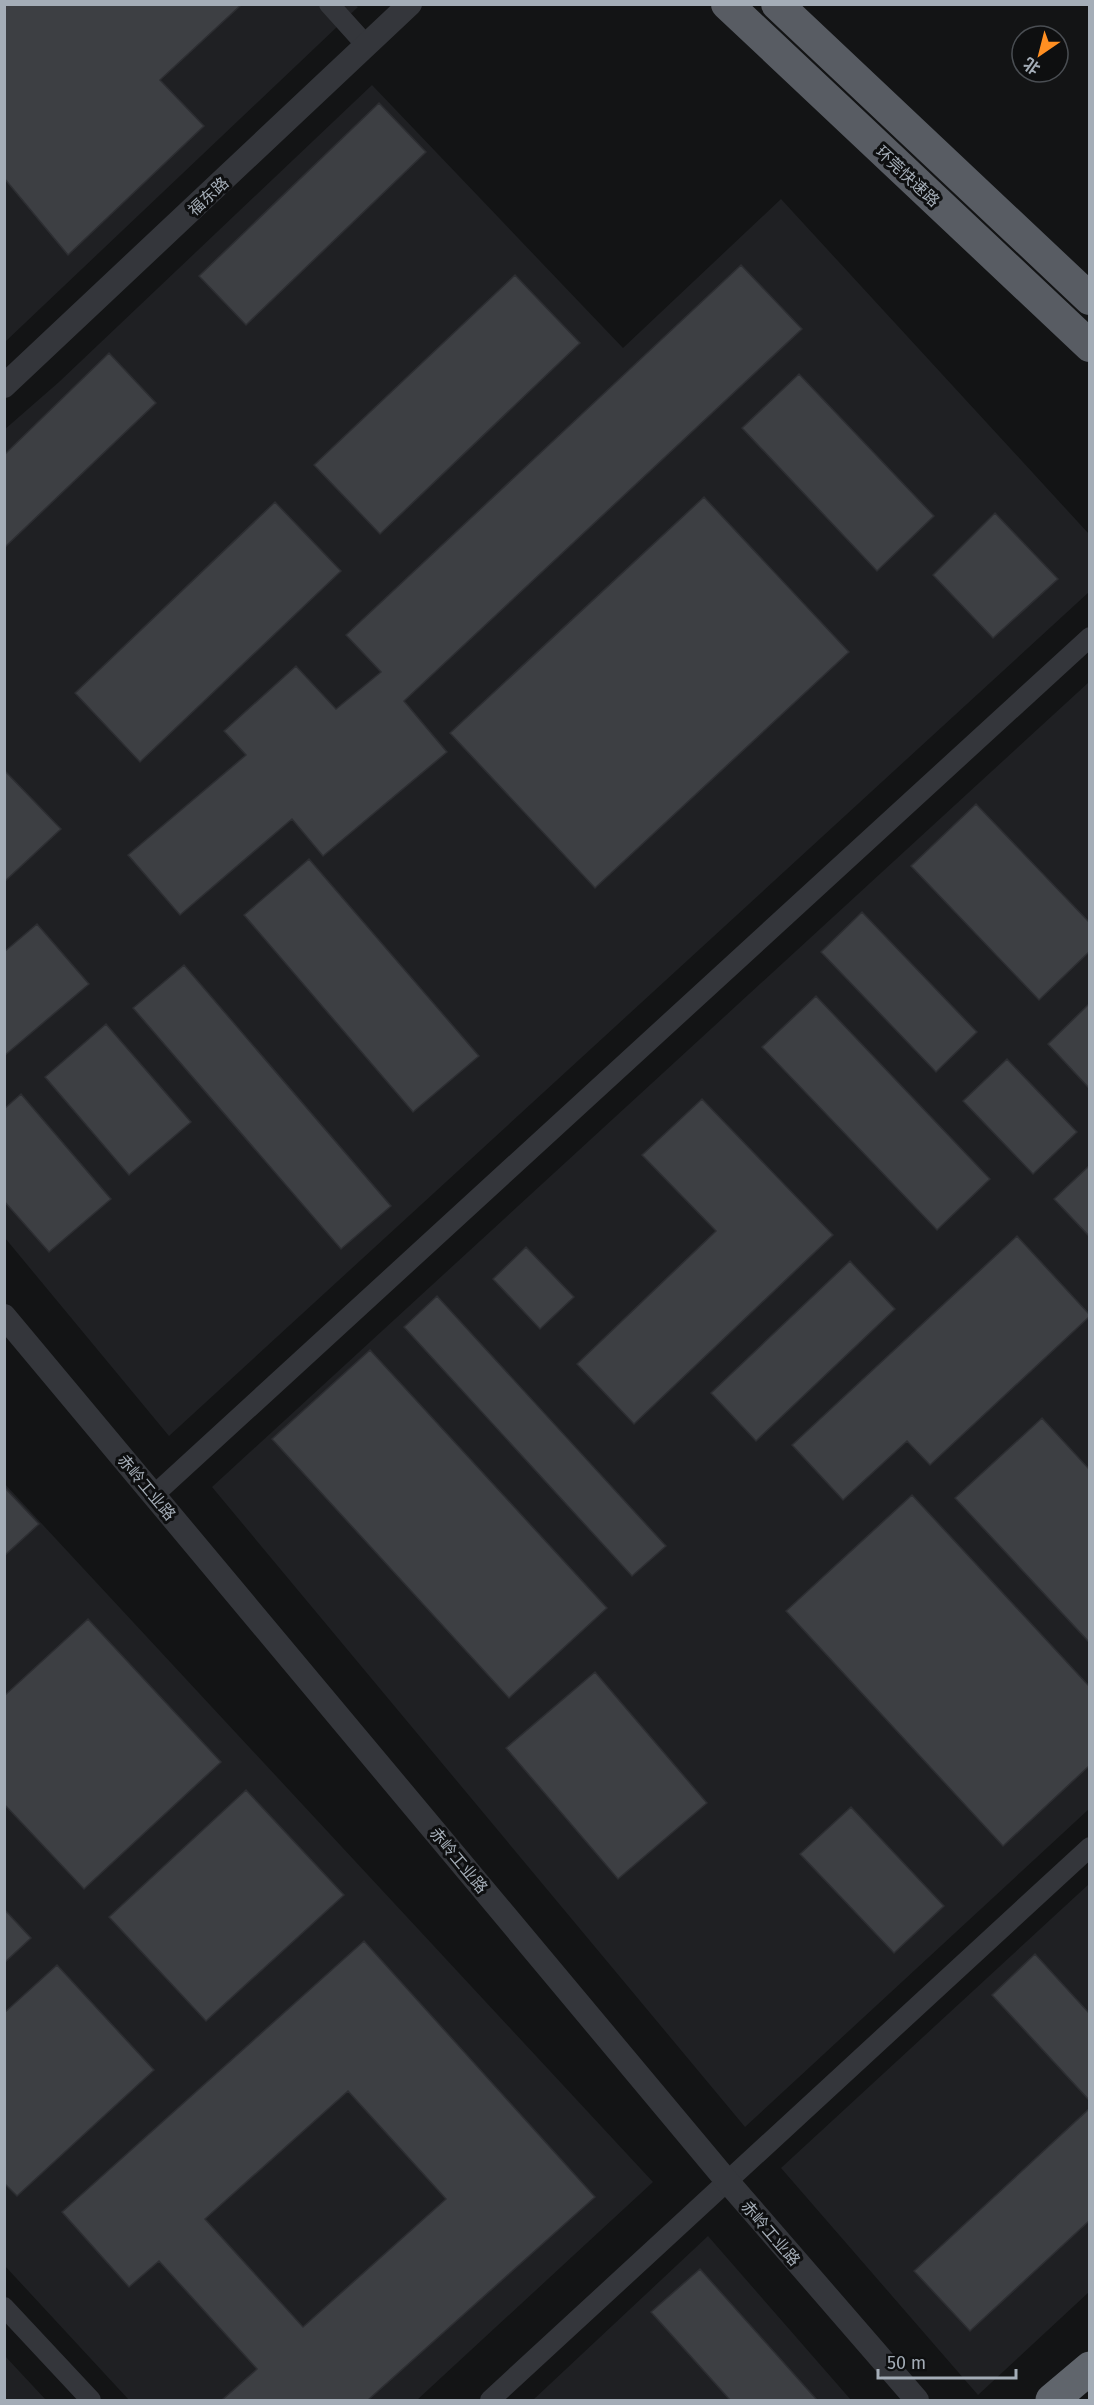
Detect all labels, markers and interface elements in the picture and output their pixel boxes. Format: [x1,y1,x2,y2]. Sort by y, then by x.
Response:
north arrow [1010,24,1070,84]
text: 北 [1020,54,1044,78]
street label: 环莞快速路 [872,142,943,211]
street label: 福东路 [184,173,232,220]
street label: 赤岭工业路 [114,1451,180,1524]
street label: 赤岭工业路 [426,1824,492,1897]
street label: 赤岭工业路 [737,2197,804,2270]
scale bar [878,2342,1016,2380]
text: 50 m [887,2352,926,2374]

